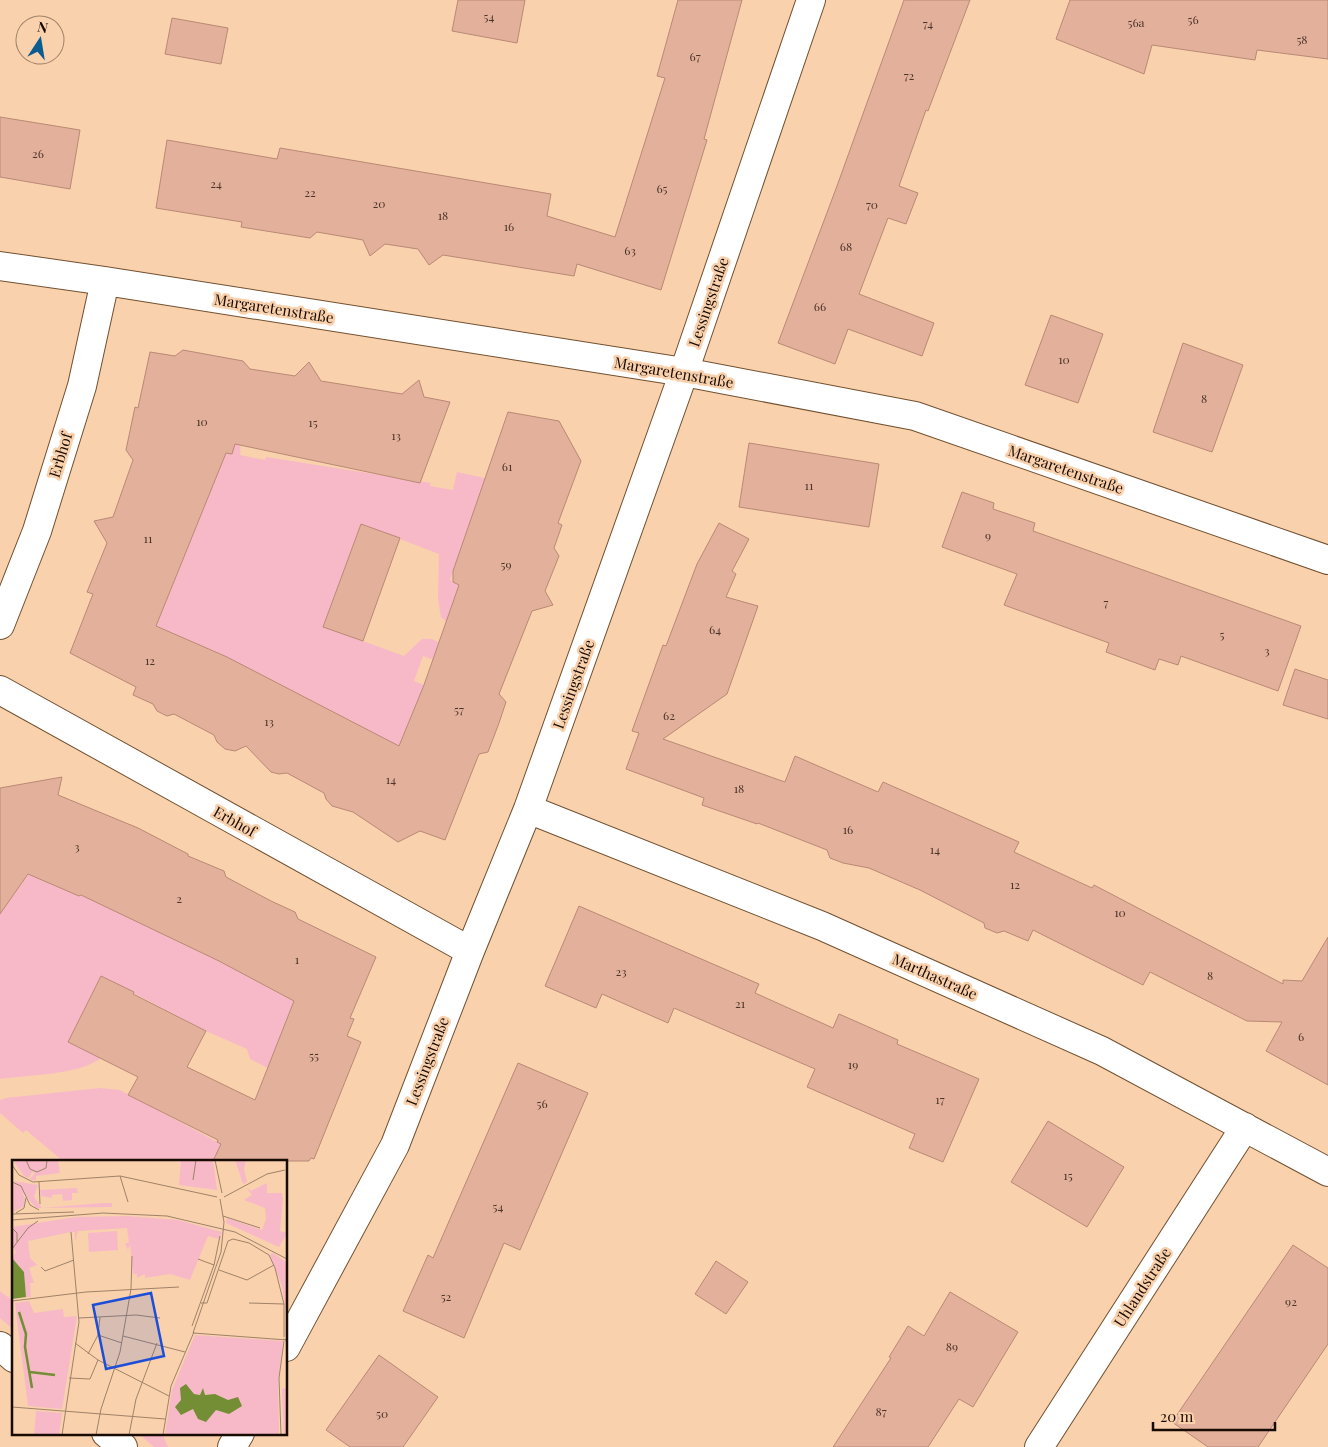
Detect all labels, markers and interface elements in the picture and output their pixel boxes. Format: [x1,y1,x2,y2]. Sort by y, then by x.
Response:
house number: 54 [484,8,495,24]
house number: 56 [1187,11,1199,27]
house number: 56a [1127,14,1145,30]
north arrow [15,15,65,65]
house number: 74 [923,15,933,31]
text: N [36,16,50,37]
house number: 58 [1296,31,1308,47]
house number: 67 [689,48,701,64]
house number: 72 [904,67,915,83]
house number: 26 [32,145,44,161]
house number: 24 [210,175,222,191]
house number: 65 [656,180,668,196]
house number: 22 [304,184,316,200]
house number: 20 [373,195,385,211]
house number: 70 [866,196,878,212]
house number: 18 [438,207,448,223]
house number: 16 [504,218,514,234]
house number: 68 [840,238,852,254]
house number: 63 [624,242,636,258]
street label: Lessingstraße [683,255,733,349]
street label: Margaretenstraße [213,289,335,327]
house number: 66 [814,298,826,314]
house number: 10 [1058,351,1070,367]
street label: Margaretenstraße [613,352,735,392]
house number: 8 [1201,390,1207,406]
house number: 10 [196,413,208,429]
house number: 15 [308,414,318,430]
house number: 13 [391,427,401,443]
street label: Erbhof [44,429,77,480]
street label: Margaretenstraße [1006,440,1126,498]
house number: 61 [502,458,513,474]
house number: 11 [805,477,814,493]
house number: 9 [985,527,991,543]
house number: 11 [144,530,153,546]
house number: 59 [500,556,512,572]
house number: 7 [1104,594,1109,610]
house number: 64 [709,621,721,637]
house number: 5 [1220,626,1225,642]
street label: Lessingstraße [548,637,598,731]
house number: 3 [1264,642,1270,658]
house number: 12 [145,652,155,668]
house number: 57 [454,701,464,717]
house number: 62 [663,707,675,723]
house number: 13 [264,713,274,729]
house number: 14 [386,771,396,787]
house number: 18 [734,780,744,796]
street label: Erbhof [210,801,261,841]
house number: 16 [843,821,853,837]
house number: 3 [74,838,80,854]
house number: 14 [930,841,940,857]
house number: 12 [1010,876,1020,892]
house number: 2 [176,890,182,906]
house number: 10 [1114,904,1126,920]
street label: Marthastraße [889,948,981,1004]
house number: 1 [295,951,300,967]
house number: 23 [615,963,627,979]
house number: 8 [1207,967,1213,983]
house number: 21 [735,995,746,1011]
street label: Lessingstraße [401,1014,453,1108]
house number: 6 [1298,1028,1304,1044]
house number: 55 [309,1047,319,1063]
house number: 19 [848,1056,858,1072]
house number: 17 [935,1091,945,1107]
house number: 56 [536,1095,548,1111]
inset map [12,1160,288,1434]
house number: 15 [1063,1167,1073,1183]
house number: 54 [493,1198,504,1214]
street label: Uhlandstraße [1109,1243,1175,1331]
house number: 52 [441,1288,452,1304]
house number: 92 [1285,1293,1297,1309]
house number: 89 [946,1338,958,1354]
scale bar [1153,1400,1276,1432]
house number: 87 [875,1403,887,1419]
house number: 50 [376,1405,388,1421]
text: 20 m [1160,1406,1194,1426]

